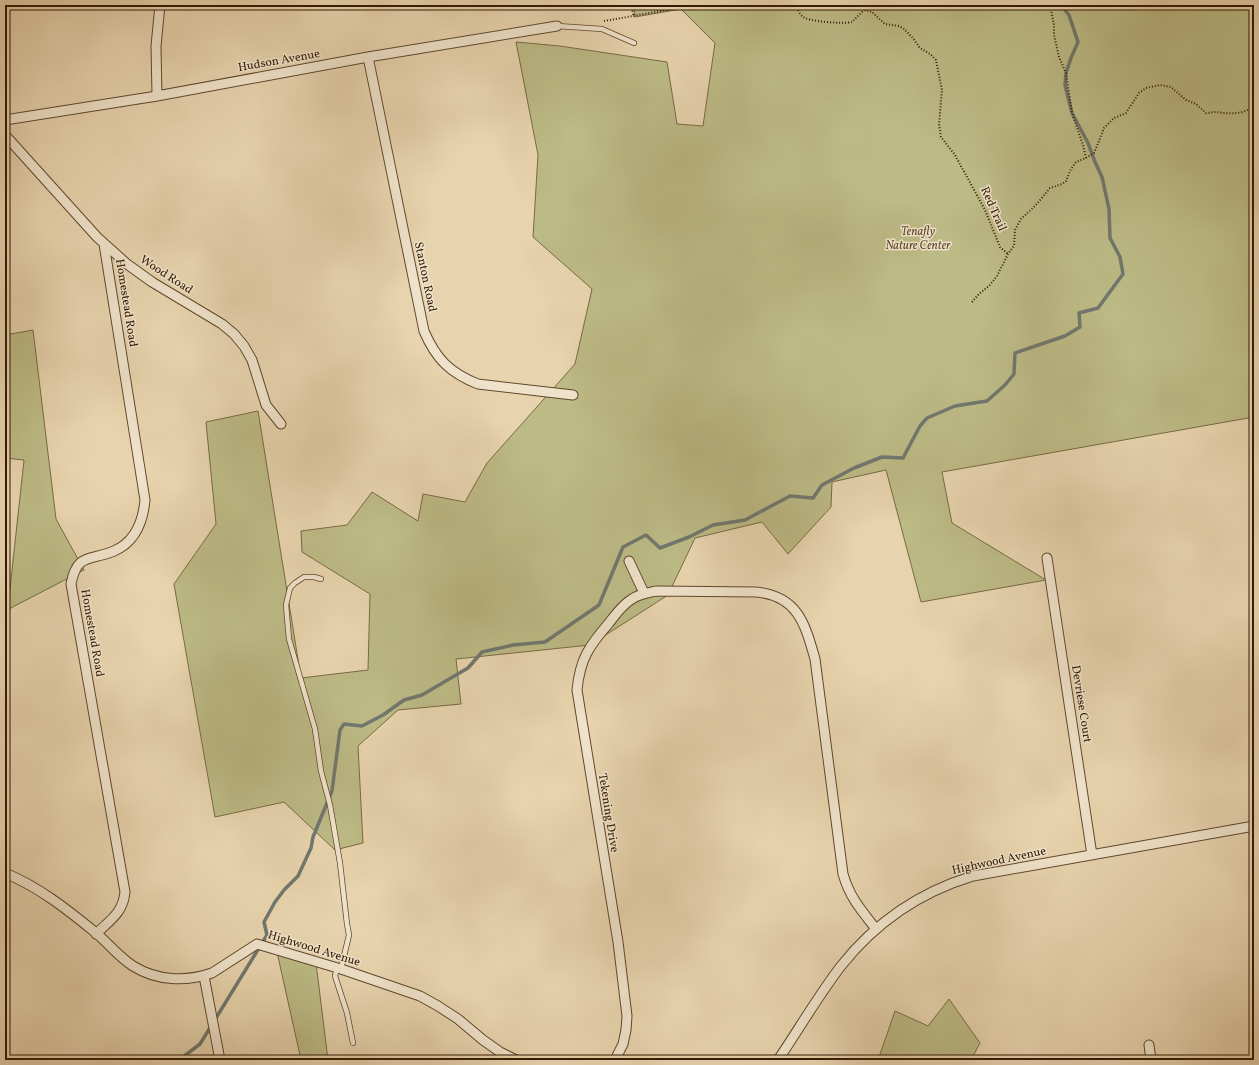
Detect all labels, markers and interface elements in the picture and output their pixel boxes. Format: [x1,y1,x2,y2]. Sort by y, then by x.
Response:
street label: Hudson Avenue [237,46,322,76]
street label: Red Trail [976,184,1010,234]
park label: Tenafly Nature Center [885,224,951,254]
street label: Stanton Road [410,241,440,314]
street label: Wood Road [136,252,196,298]
street label: Homestead Road [111,258,141,348]
street label: Homestead Road [76,588,108,678]
street label: Devriese Court [1067,664,1095,744]
street label: Tekening Drive [594,772,622,854]
street label: Highwood Avenue [950,843,1048,879]
street label: Highwood Avenue [266,927,362,971]

